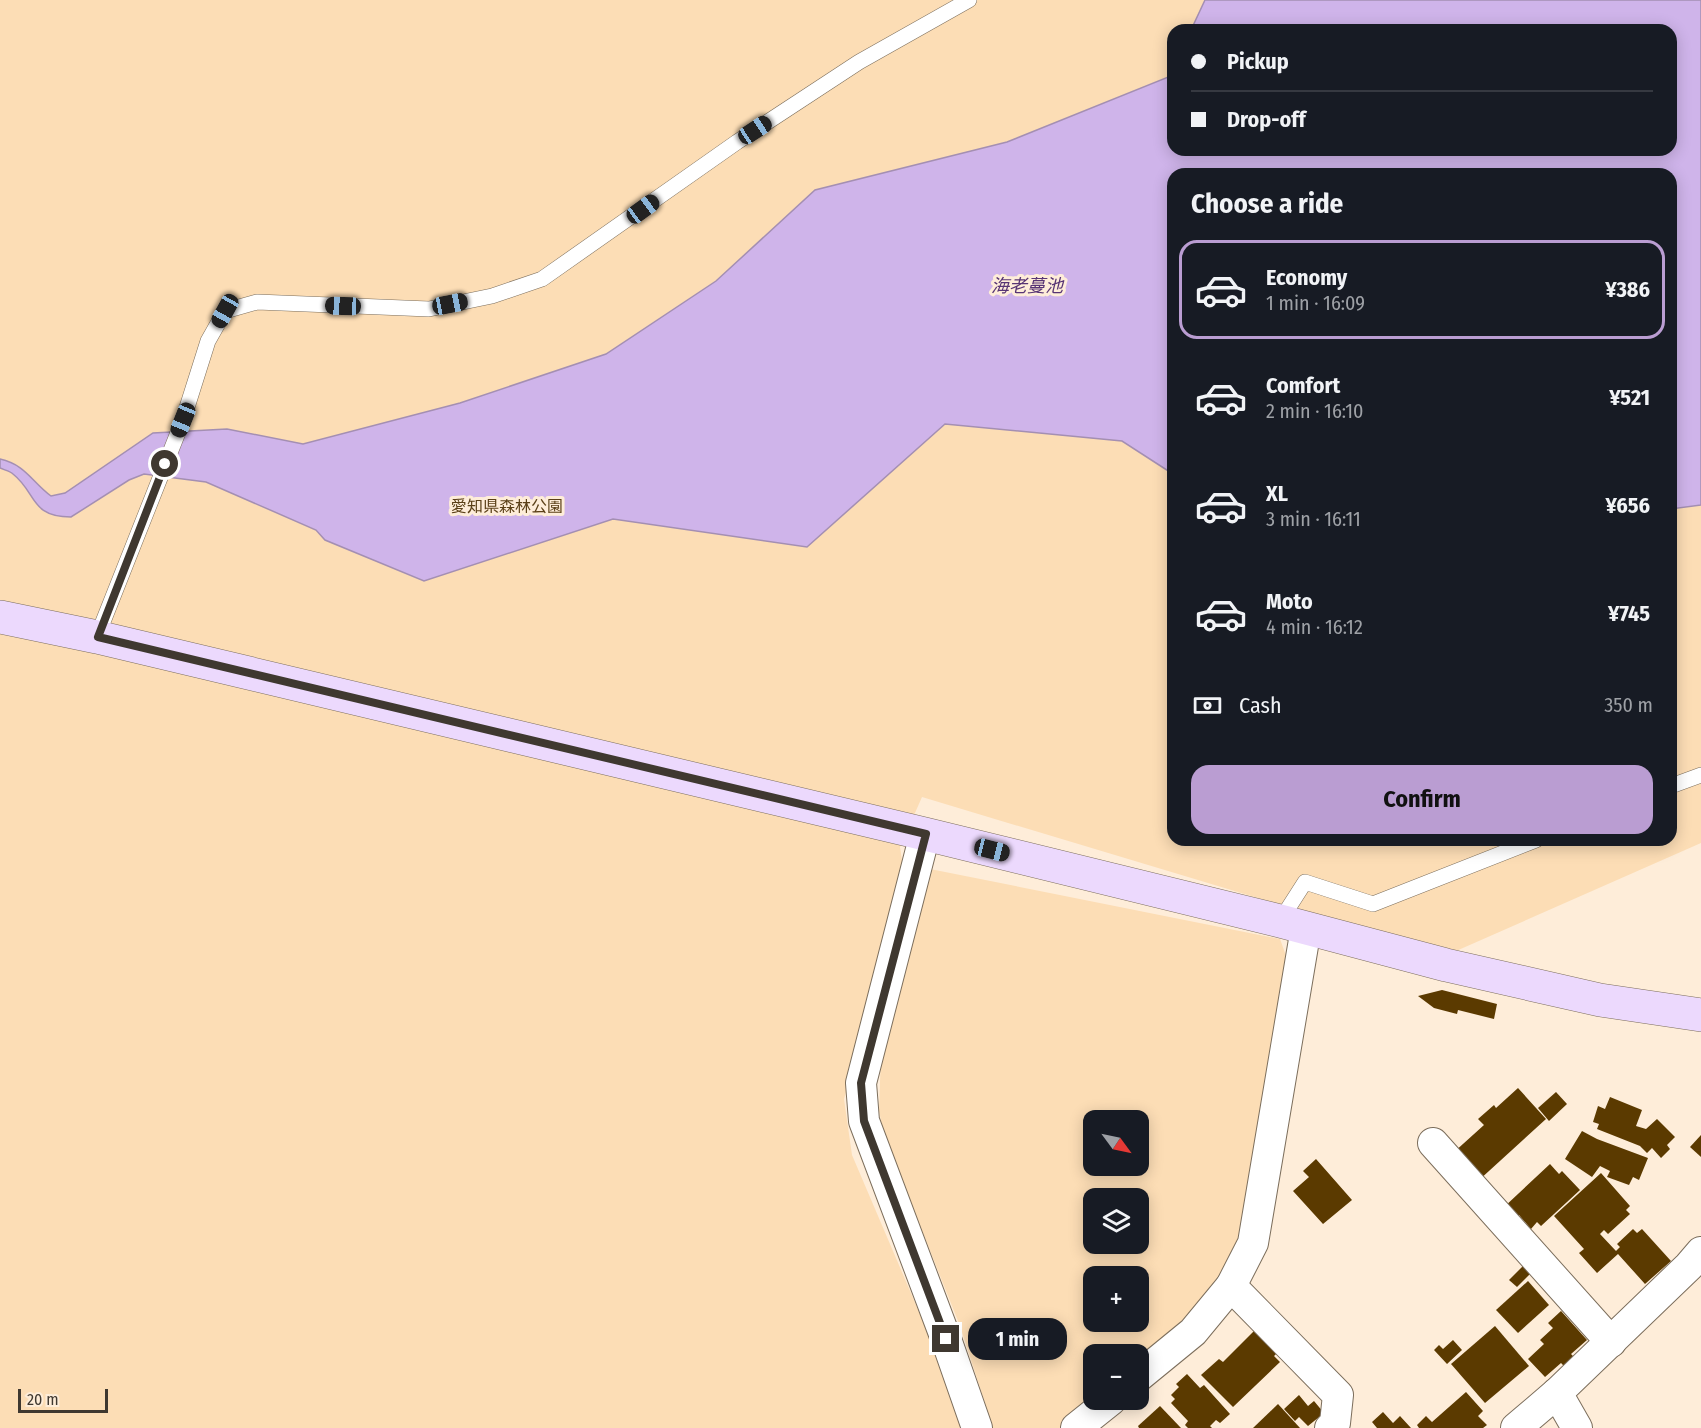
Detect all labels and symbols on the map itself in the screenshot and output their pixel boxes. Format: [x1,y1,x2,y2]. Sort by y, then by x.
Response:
car [735,113,775,147]
car [623,191,663,227]
water label: 海老蔓池 [991,275,1065,297]
car [208,291,242,331]
car [431,292,469,316]
car [325,296,361,316]
car [168,400,198,440]
route start [151,450,178,477]
park label: 愛知県森林公園 [451,497,563,516]
car [972,837,1012,863]
north arrow [1083,1110,1149,1176]
callout: 1 min [967,1318,1066,1360]
route end [932,1325,959,1352]
scale bar [18,1386,108,1414]

